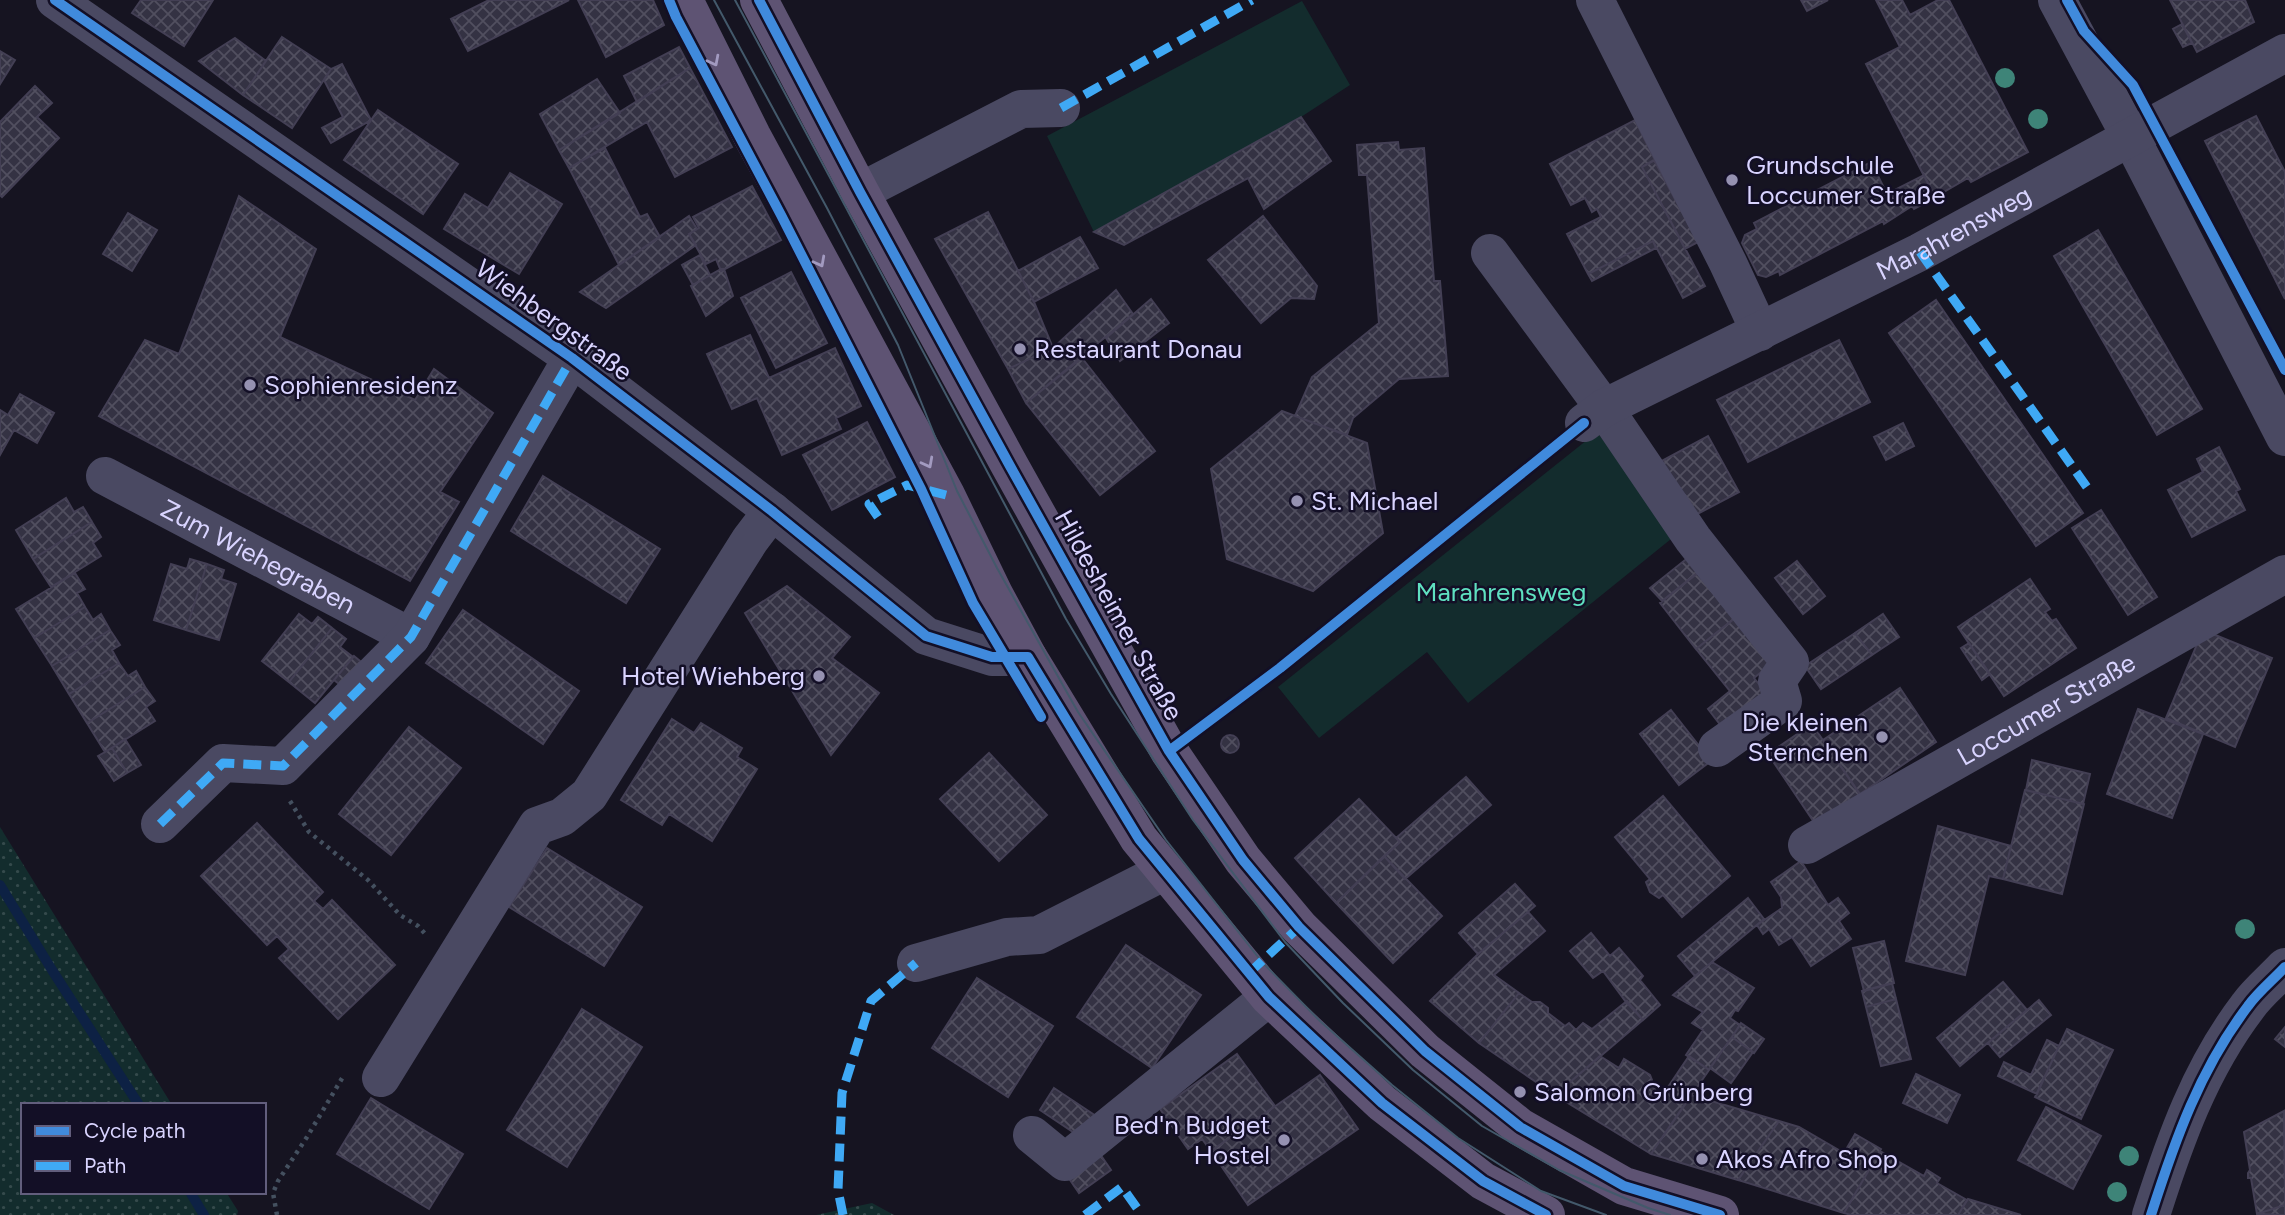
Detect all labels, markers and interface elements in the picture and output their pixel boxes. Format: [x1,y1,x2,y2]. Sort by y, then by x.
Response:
one-way arrow [706,54,720,66]
place label: Grundschule Loccumer Straße [1746,149,1945,211]
marker: Grundschule Loccumer Straße [1724,172,1740,188]
street label: Marahrensweg [1871,179,2037,287]
street label: Wiehbergstraße [469,252,639,388]
one-way arrow [812,255,825,268]
place label: Restaurant Donau [1034,333,1242,365]
marker: Restaurant Donau [1012,341,1028,357]
place label: Sophienresidenz [264,369,458,401]
marker: Sophienresidenz [242,377,258,393]
one-way arrow [920,455,933,468]
place label: St. Michael [1311,485,1438,517]
street label: Zum Wiehegraben [156,492,361,621]
marker: St. Michael [1289,493,1305,509]
street label: Hildesheimer Straße [1048,504,1190,726]
park label: Marahrensweg [1416,576,1586,608]
street label: Loccumer Straße [1952,646,2141,773]
place label: Hotel Wiehberg [621,660,805,692]
marker: Hotel Wiehberg [811,668,827,684]
place label: Die kleinen Sternchen [1742,706,1868,768]
marker: Die kleinen Sternchen [1874,729,1890,745]
place label: Salomon Grünberg [1534,1076,1753,1108]
marker: Salomon Grünberg [1512,1084,1528,1100]
legend [21,1103,266,1194]
place label: Bed'n Budget Hostel [1114,1109,1270,1171]
text: Cycle path [84,1118,185,1143]
marker: Bed'n Budget Hostel [1276,1132,1292,1148]
place label: Akos Afro Shop [1716,1143,1898,1175]
marker: Akos Afro Shop [1694,1151,1710,1167]
text: Path [84,1153,126,1178]

